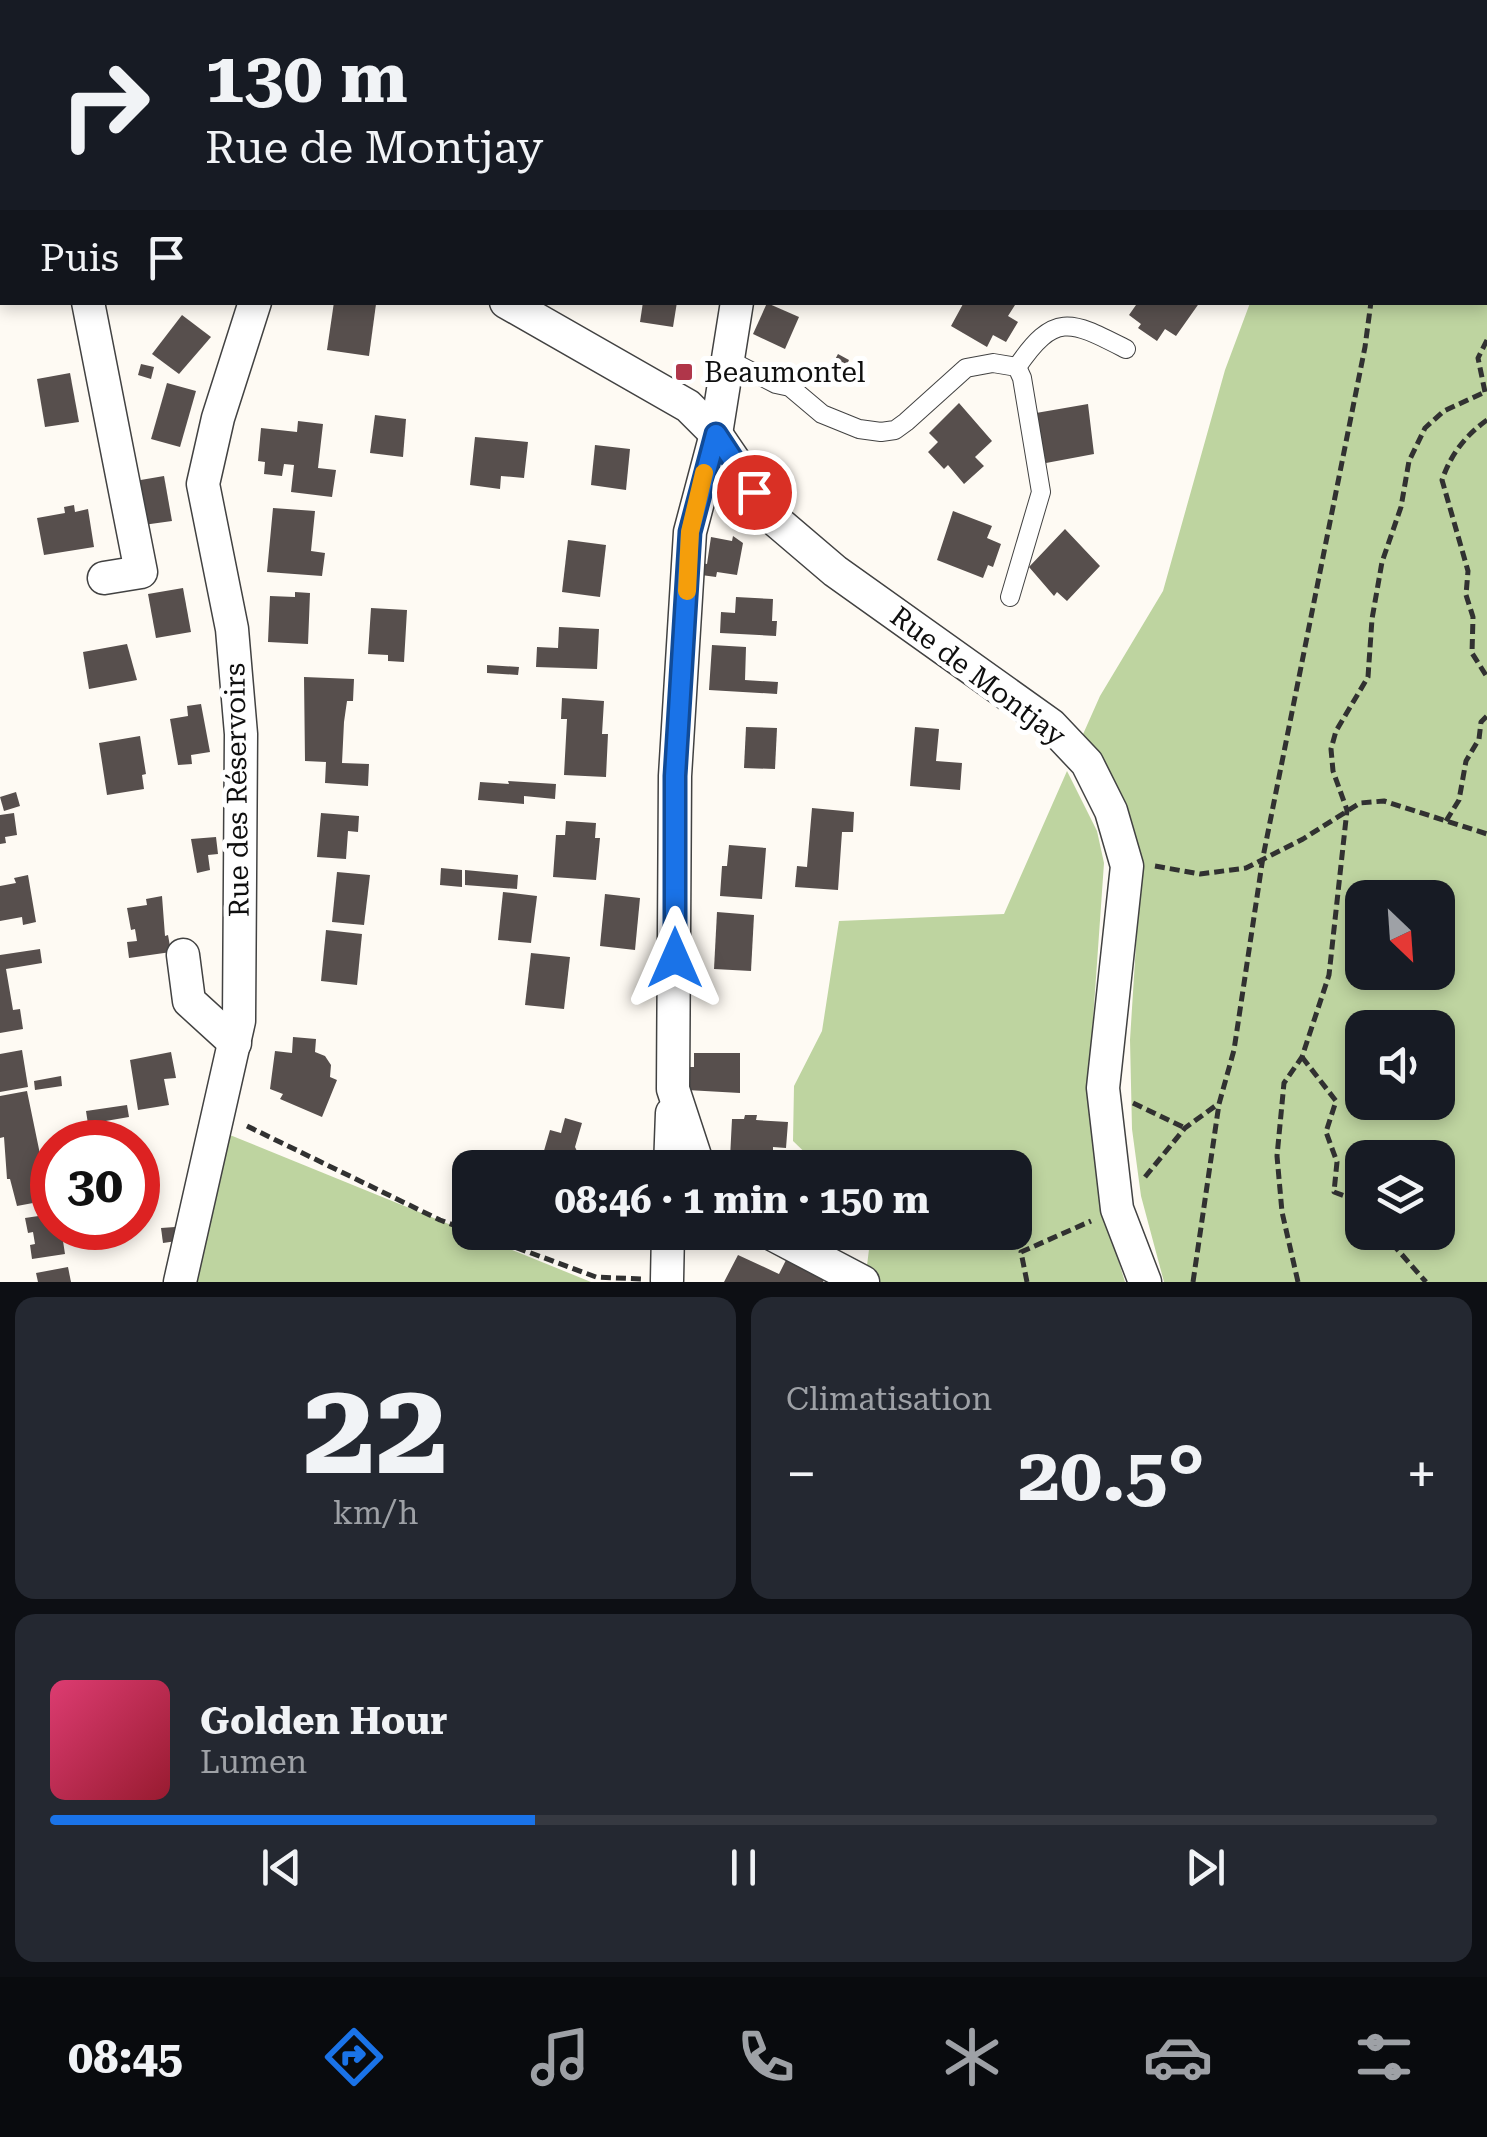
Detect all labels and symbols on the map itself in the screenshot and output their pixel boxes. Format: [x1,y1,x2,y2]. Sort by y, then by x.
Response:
place label: Beaumontel [704,356,866,389]
marker: Beaumontel [673,361,695,383]
pin [712,450,797,535]
street label: Rue de Montjay [884,599,1072,753]
street label: Rue des Réservoirs [218,663,256,917]
north arrow [1345,880,1455,990]
position arrow [623,906,727,1010]
speed limit sign: 30 [30,1120,160,1250]

